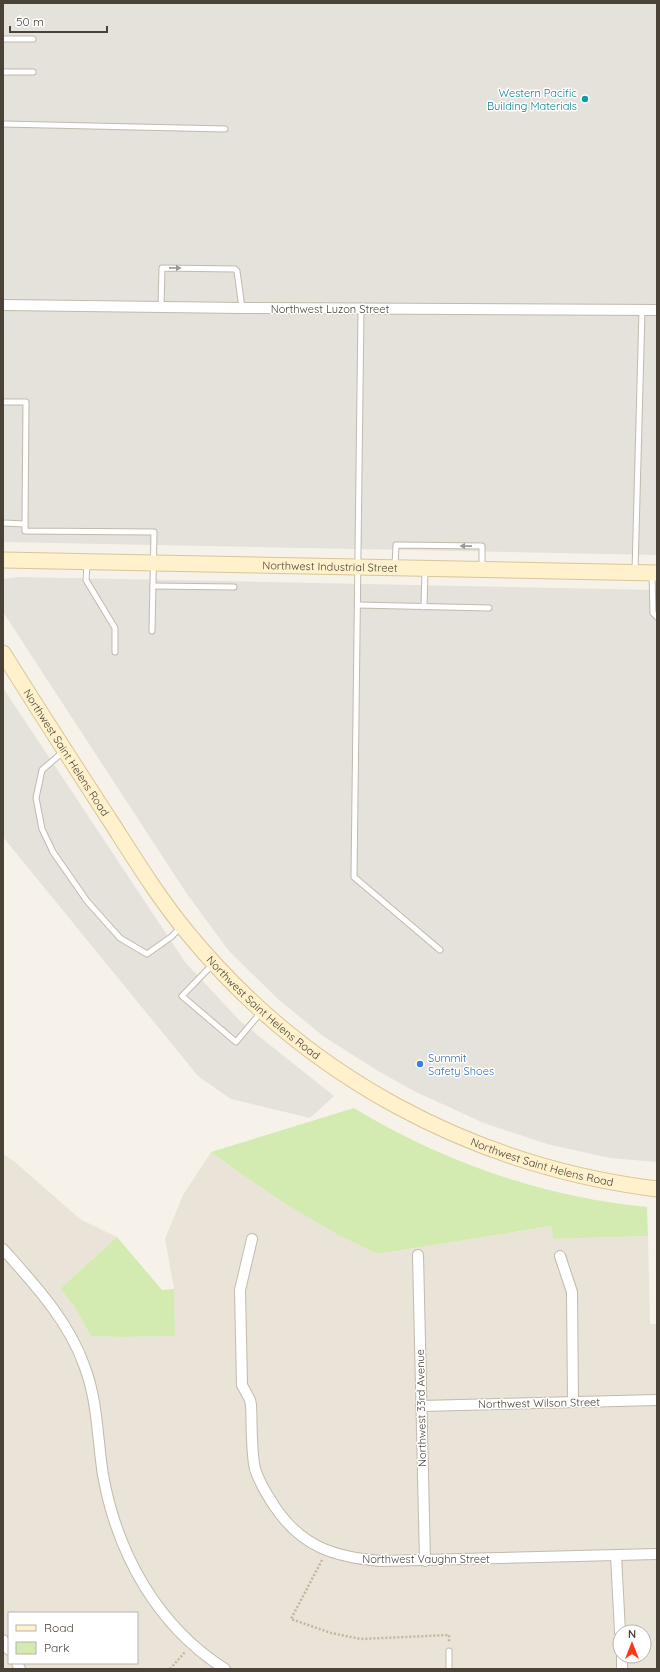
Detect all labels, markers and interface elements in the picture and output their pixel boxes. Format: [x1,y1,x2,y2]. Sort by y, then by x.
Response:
scale bar [10,8,107,34]
text: 50 m [16,14,44,29]
place label: Western Pacific Building Materials [487,86,577,113]
marker: Western Pacific Building Materials [580,94,590,104]
one-way arrow [169,265,182,271]
street label: Northwest Luzon Street [271,302,390,316]
one-way arrow [459,543,472,549]
street label: Northwest Industrial Street [262,558,398,575]
street label: Northwest Saint Helens Road [20,686,112,819]
street label: Northwest Saint Helens Road [204,953,323,1062]
place label: Summit Safety Shoes [428,1051,494,1078]
marker: Summit Safety Shoes [415,1059,425,1069]
street label: Northwest Saint Helens Road [469,1135,615,1189]
street label: Northwest 33rd Avenue [413,1349,429,1467]
street label: Northwest Wilson Street [478,1395,600,1411]
street label: Northwest Vaughn Street [362,1552,490,1566]
legend [8,1612,138,1664]
text: Road [44,1620,74,1635]
north arrow [612,1624,652,1664]
text: N [628,1627,636,1641]
text: Park [44,1640,69,1655]

